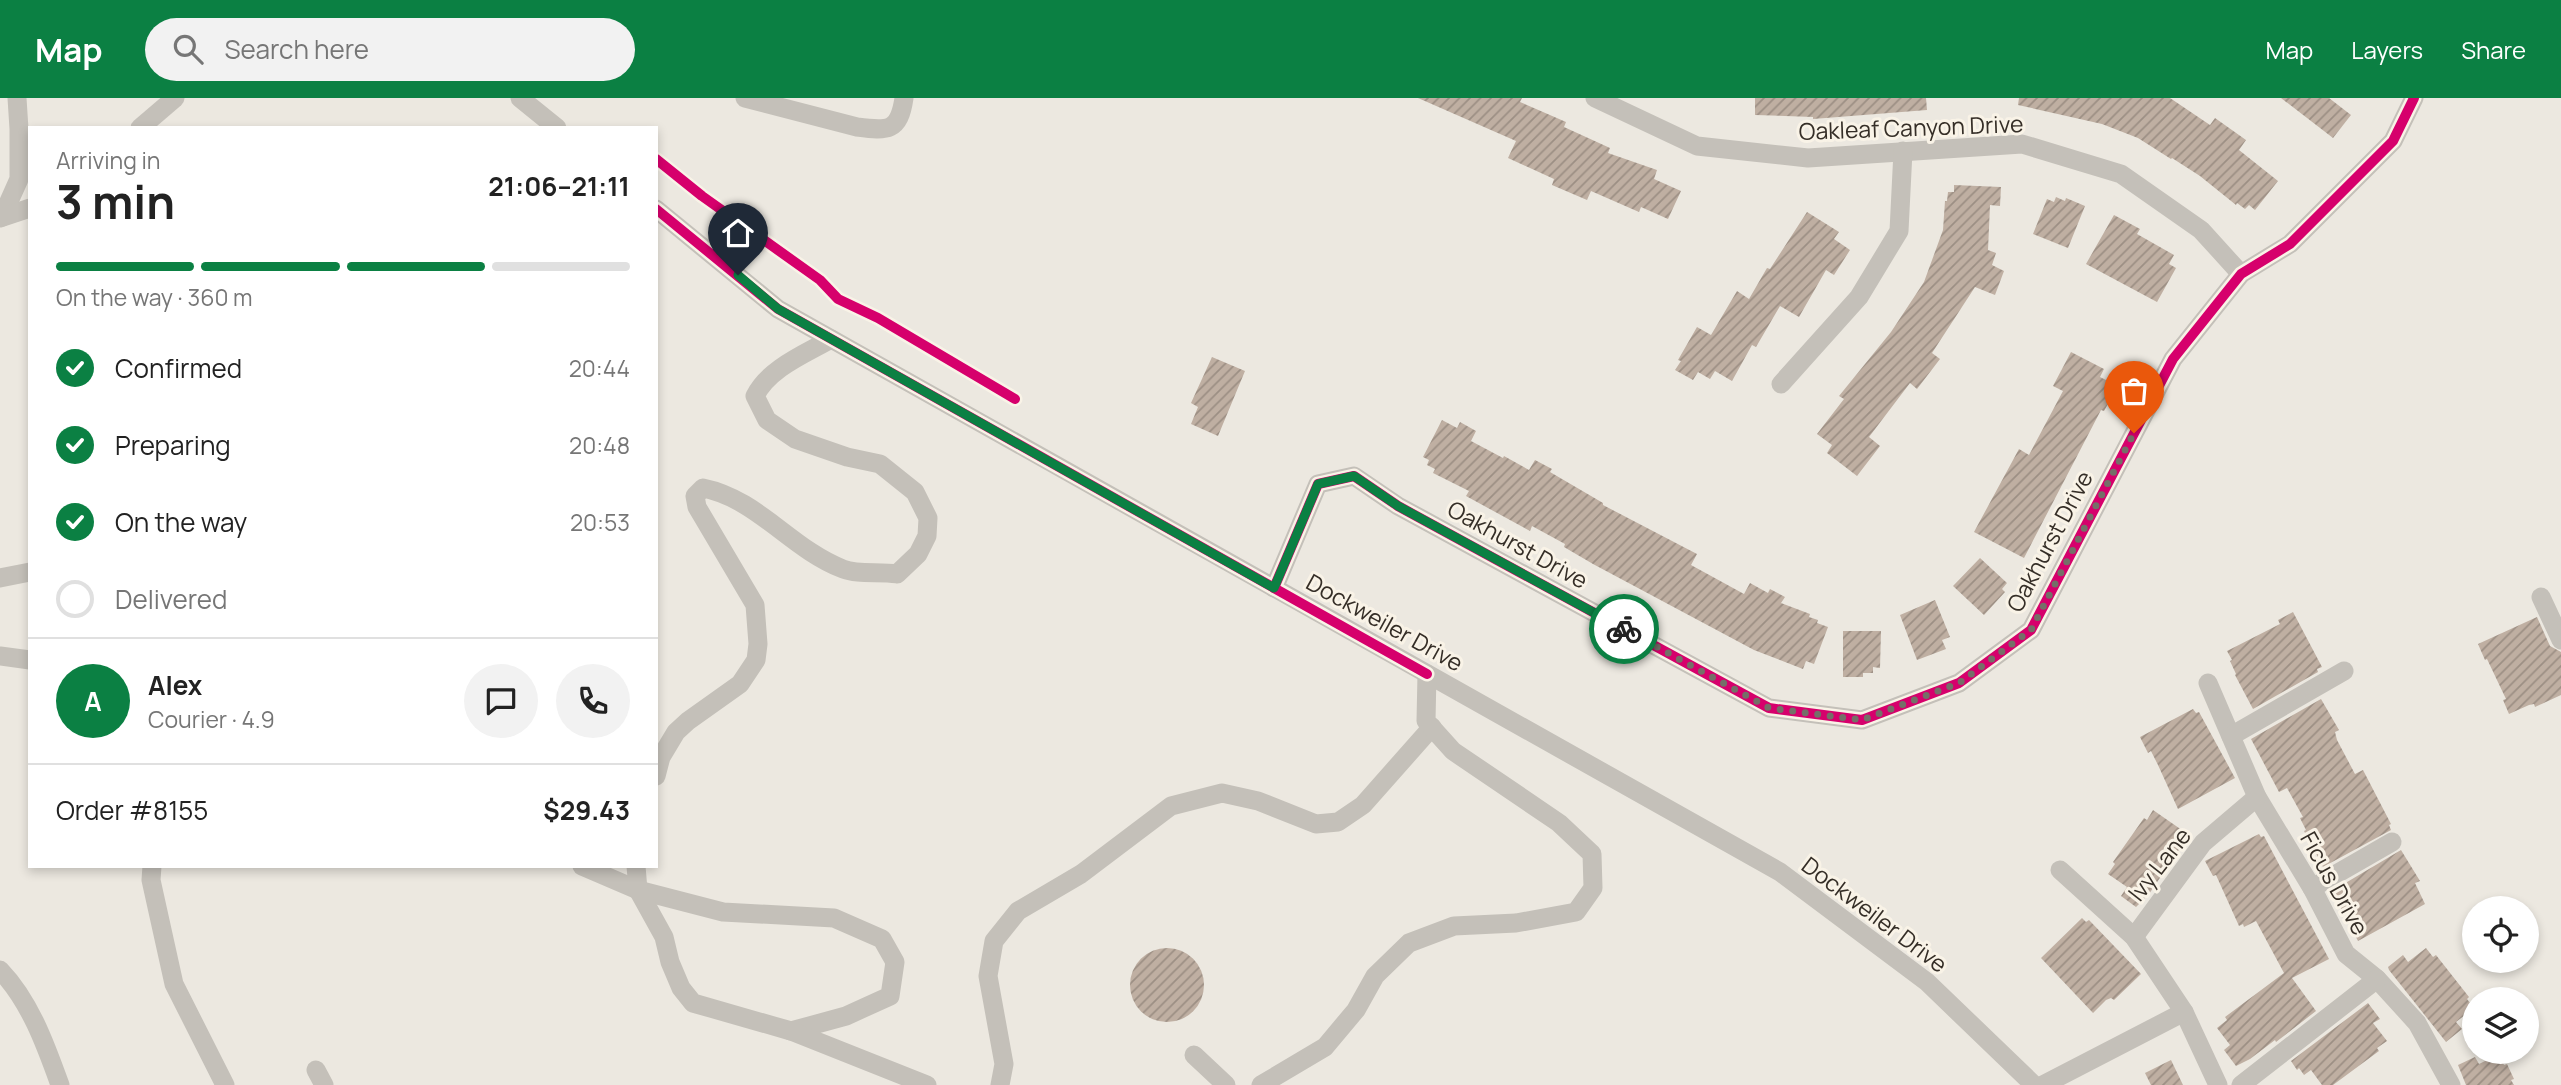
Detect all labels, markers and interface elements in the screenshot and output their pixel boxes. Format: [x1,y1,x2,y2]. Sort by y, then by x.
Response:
search box [145,18,635,81]
text: Map [35,27,103,72]
icon: search [169,30,207,68]
text: Search here [225,31,369,67]
text: Map [2266,33,2313,66]
text: Layers [2351,33,2423,66]
text: Share [2461,33,2526,66]
street label: Oakleaf Canyon Drive [1798,107,2024,147]
text: Arriving in [56,144,161,176]
text: 21:06–21:11 [488,168,630,204]
text: 3 min [56,170,175,233]
pin [708,203,768,275]
icon: home [719,214,757,252]
text: On the way · 360 m [56,281,253,313]
icon: check [56,349,94,387]
text: Confirmed [115,350,242,386]
text: 20:44 [569,352,630,384]
pin [2104,361,2164,433]
icon: bag [2115,372,2153,410]
icon: check [56,426,94,464]
text: Preparing [115,427,231,463]
text: 20:48 [569,429,630,461]
street label: Oakhurst Drive [1998,465,2100,617]
street label: Oakhurst Drive [1442,492,1594,596]
icon: check [56,503,94,541]
text: On the way [115,504,247,540]
text: 20:53 [570,506,630,538]
street label: Dockweiler Drive [1301,566,1469,678]
text: Delivered [115,581,227,617]
courier [1589,594,1659,664]
icon: bike [1605,610,1643,648]
button: chat [464,664,538,738]
button: phone [556,664,630,738]
text: Alex [148,667,202,703]
text: A [84,683,102,719]
text: Courier · 4.9 [148,703,275,735]
text: Order #8155 [56,792,208,828]
text: $29.43 [543,792,630,828]
street label: Ivy Lane [2120,821,2198,907]
street label: Ficus Drive [2293,825,2377,941]
street label: Dockweiler Drive [1796,849,1954,979]
map controls [2462,896,2539,1064]
button: locate [2462,896,2539,973]
button: layers [2462,987,2539,1064]

